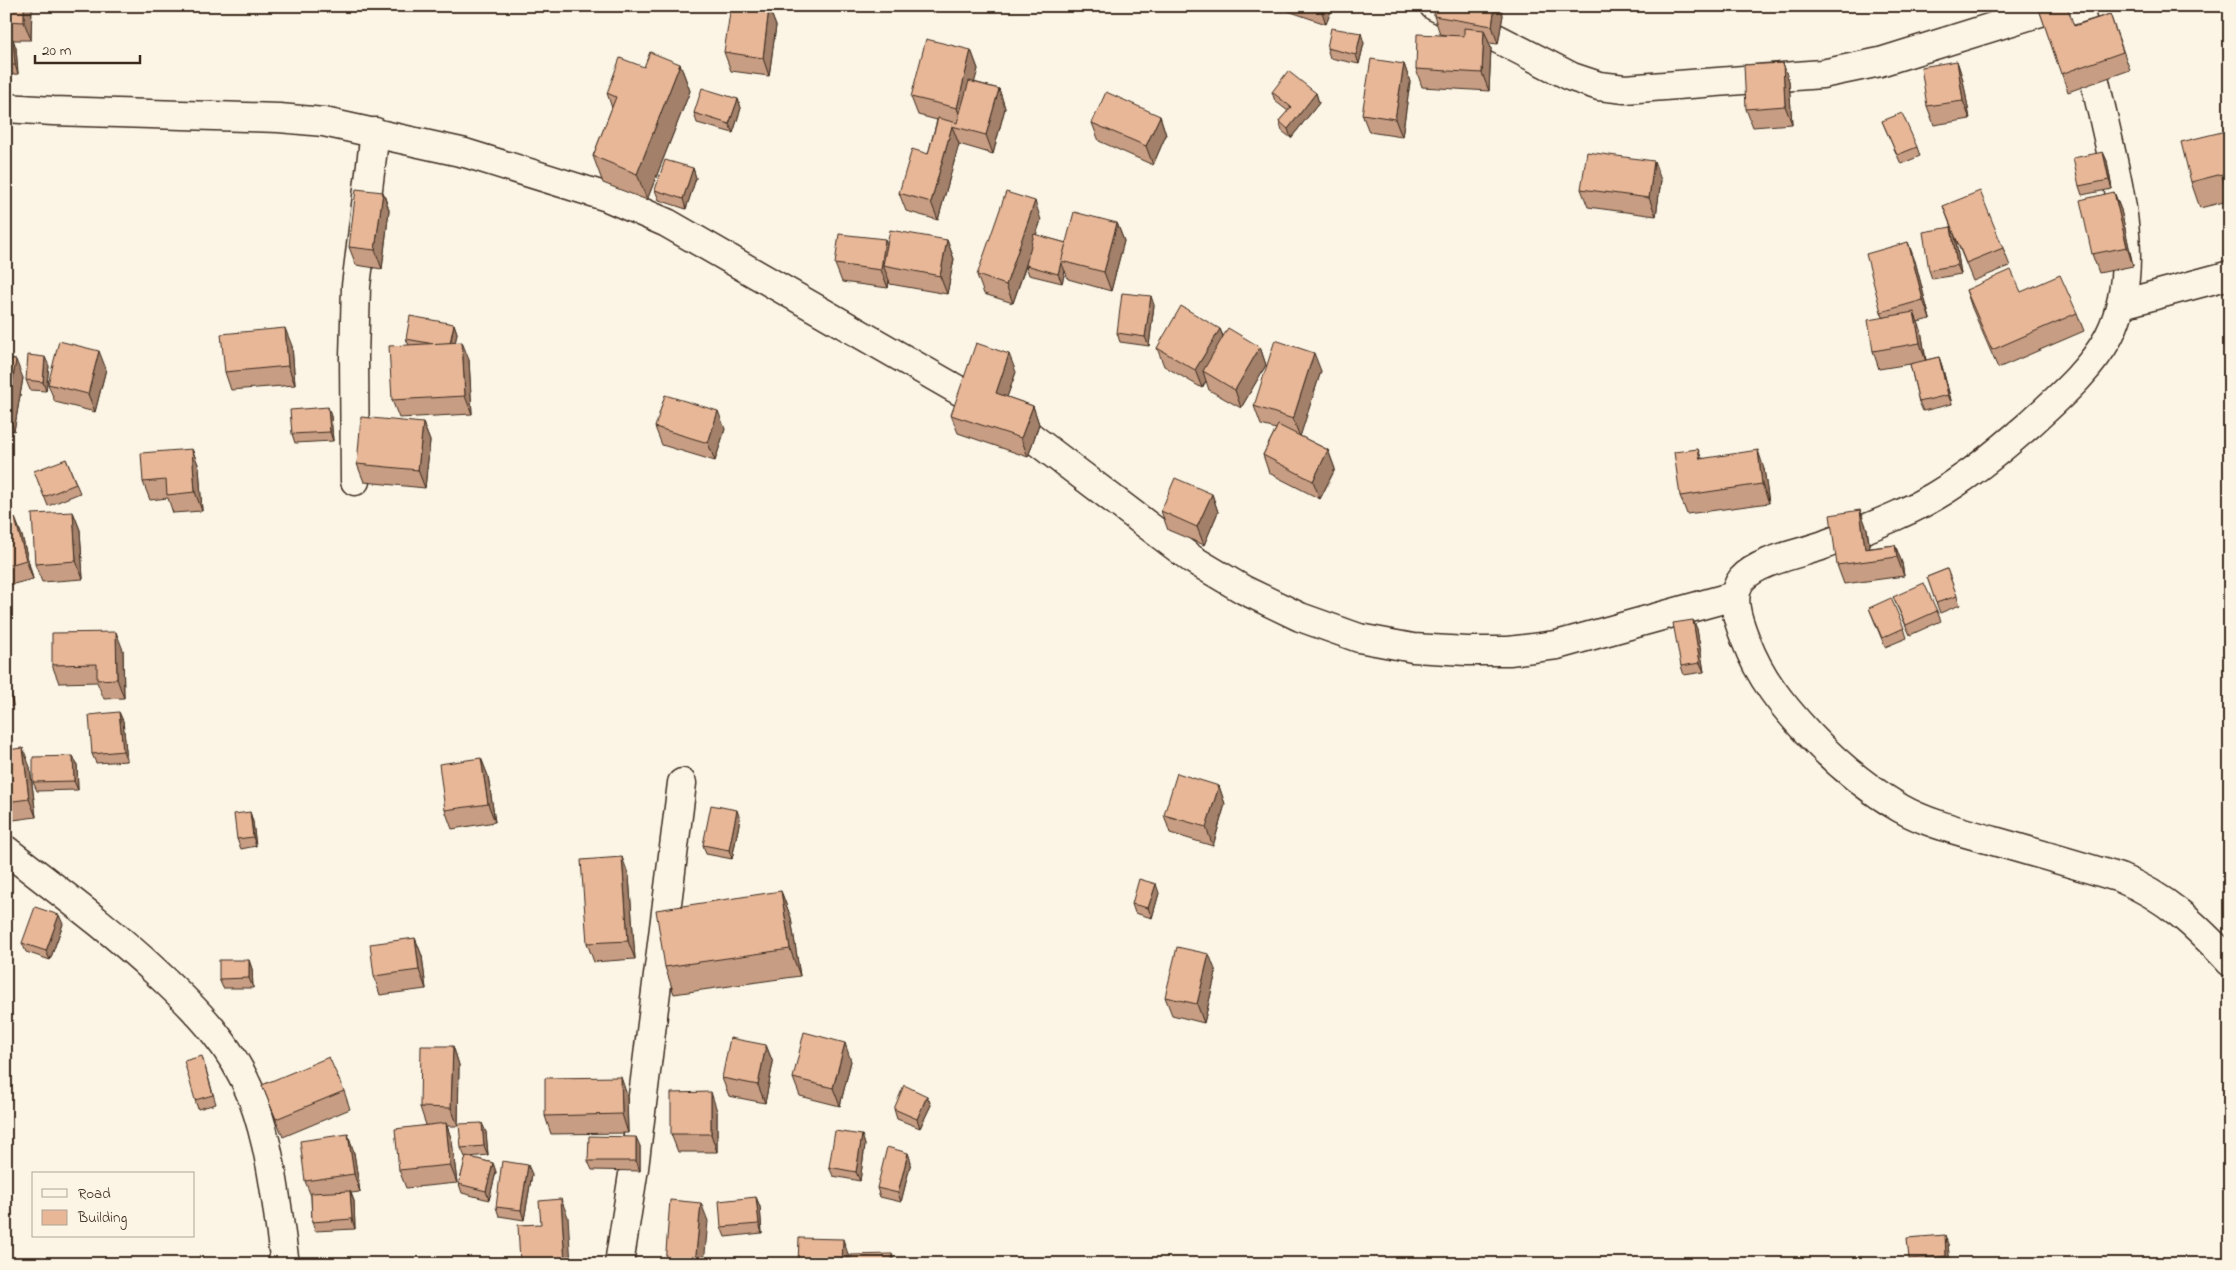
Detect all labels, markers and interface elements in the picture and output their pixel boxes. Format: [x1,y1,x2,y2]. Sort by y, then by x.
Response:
scale bar [35,32,140,64]
text: 20 m [42,40,72,62]
legend [32,1172,195,1238]
text: Road [78,1183,111,1205]
text: Building [77,1207,127,1230]

